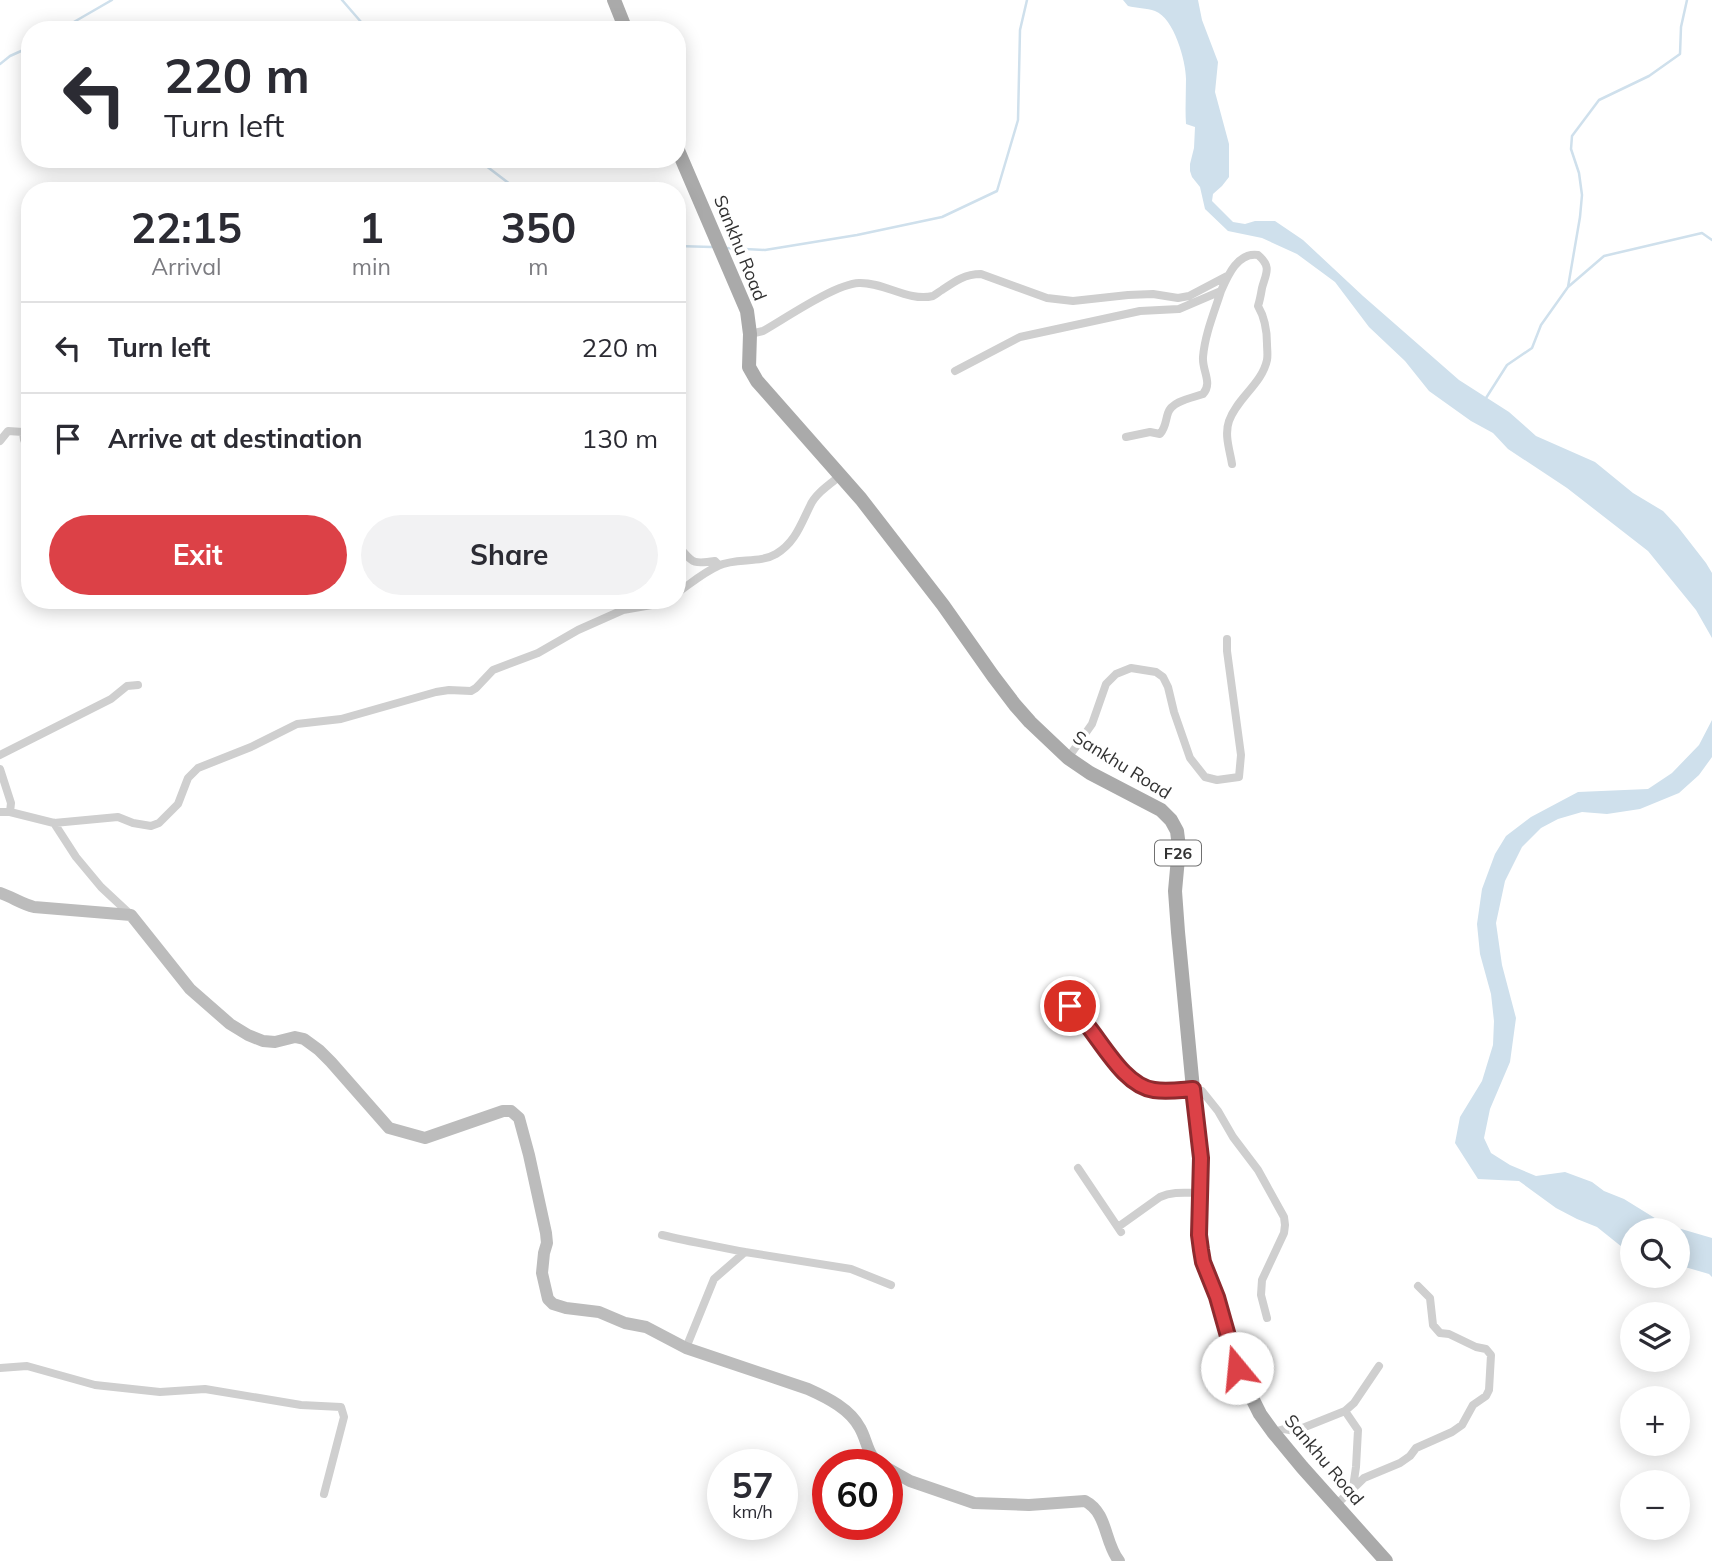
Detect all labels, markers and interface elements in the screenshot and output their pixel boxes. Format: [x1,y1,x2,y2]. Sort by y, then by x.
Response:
text: 220 m [164,44,310,105]
icon: left [49,49,140,140]
text: Turn left [164,105,284,145]
street label: Sankhu Road [709,192,772,304]
text: 22:15 [131,201,242,254]
text: 1 [359,201,384,254]
text: 350 [501,201,576,254]
text: Arrival [151,252,222,281]
text: min [352,252,391,281]
text: m [528,252,549,281]
icon: left [49,329,87,367]
text: Turn left [108,331,210,364]
text: 220 m [582,331,658,364]
icon: arrive [49,420,87,458]
text: Arrive at destination [108,422,363,455]
text: 130 m [582,422,658,455]
button: Exit [49,515,347,595]
button: Share [361,515,658,595]
street label: Sankhu Road [1069,725,1176,804]
road number: F26 [1155,840,1201,866]
pin [1040,976,1100,1036]
icon: arrive [1051,987,1089,1025]
map controls [1620,1218,1690,1540]
button: search [1620,1218,1690,1288]
button: layers [1620,1302,1690,1372]
position arrow [1200,1331,1274,1405]
button: + [1620,1386,1690,1456]
street label: Sankhu Road [1280,1410,1369,1510]
speed limit sign: 60 [812,1449,903,1540]
text: 57 [731,1463,774,1507]
button: − [1620,1470,1690,1540]
text: km/h [732,1500,773,1523]

